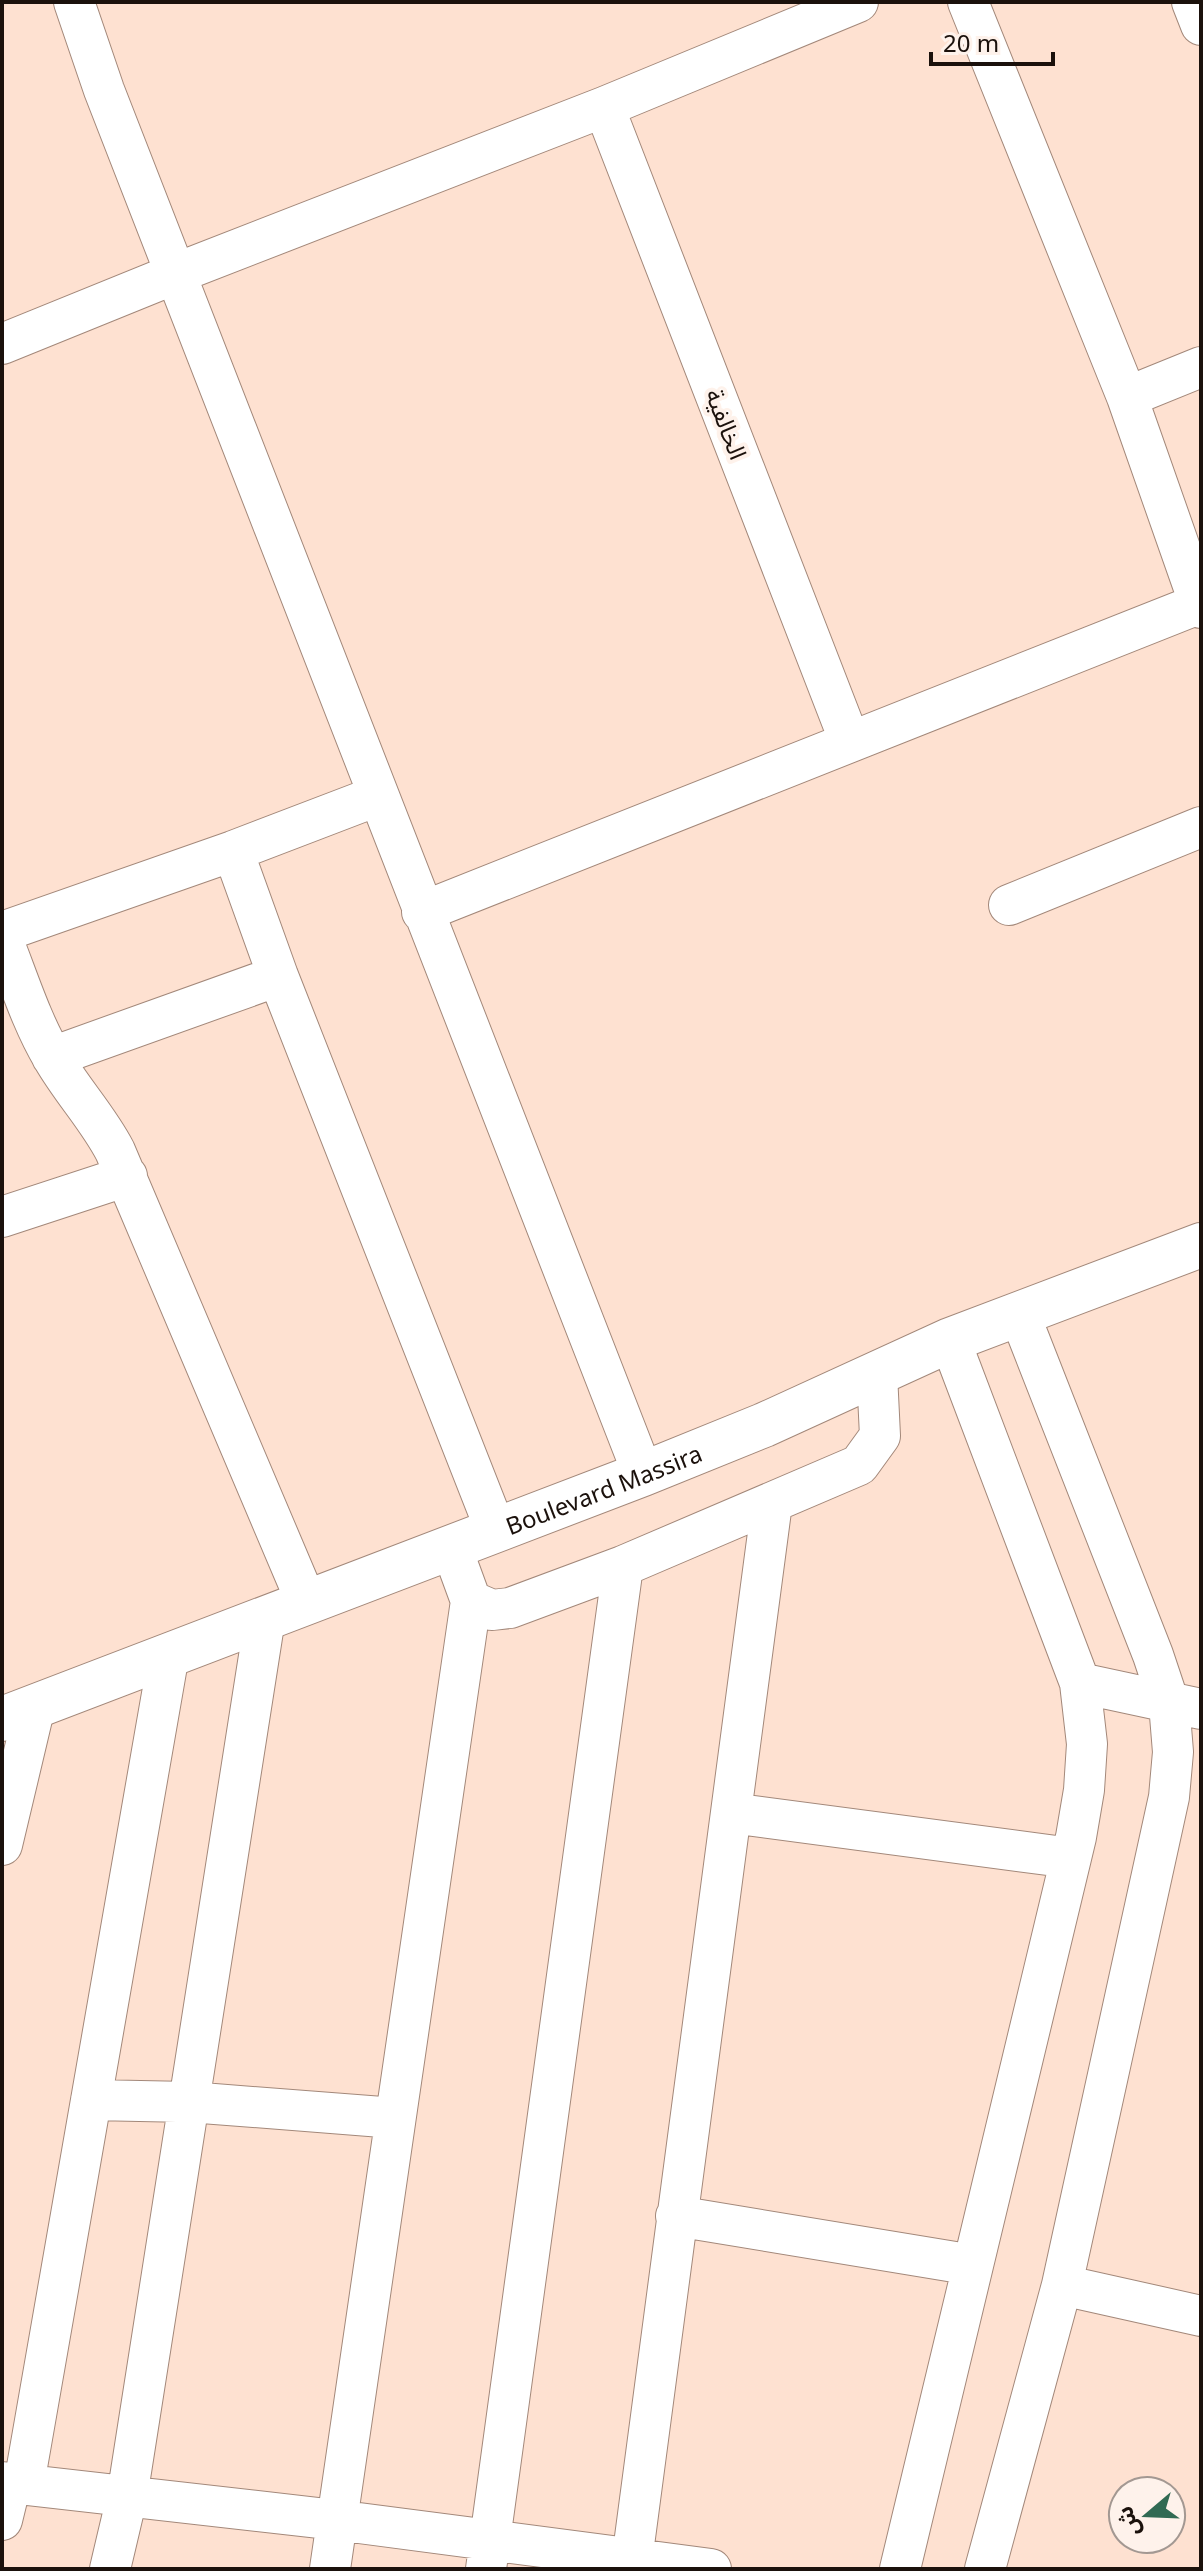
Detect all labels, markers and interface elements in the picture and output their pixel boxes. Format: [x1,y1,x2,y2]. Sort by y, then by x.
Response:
scale bar [931,16,1053,66]
text: 20 m [943,26,999,59]
street label: الخالفية [699,384,755,464]
street label: Boulevard Massira [501,1436,706,1542]
north arrow [1107,2475,1187,2555]
text: ش [1108,2503,1146,2541]

